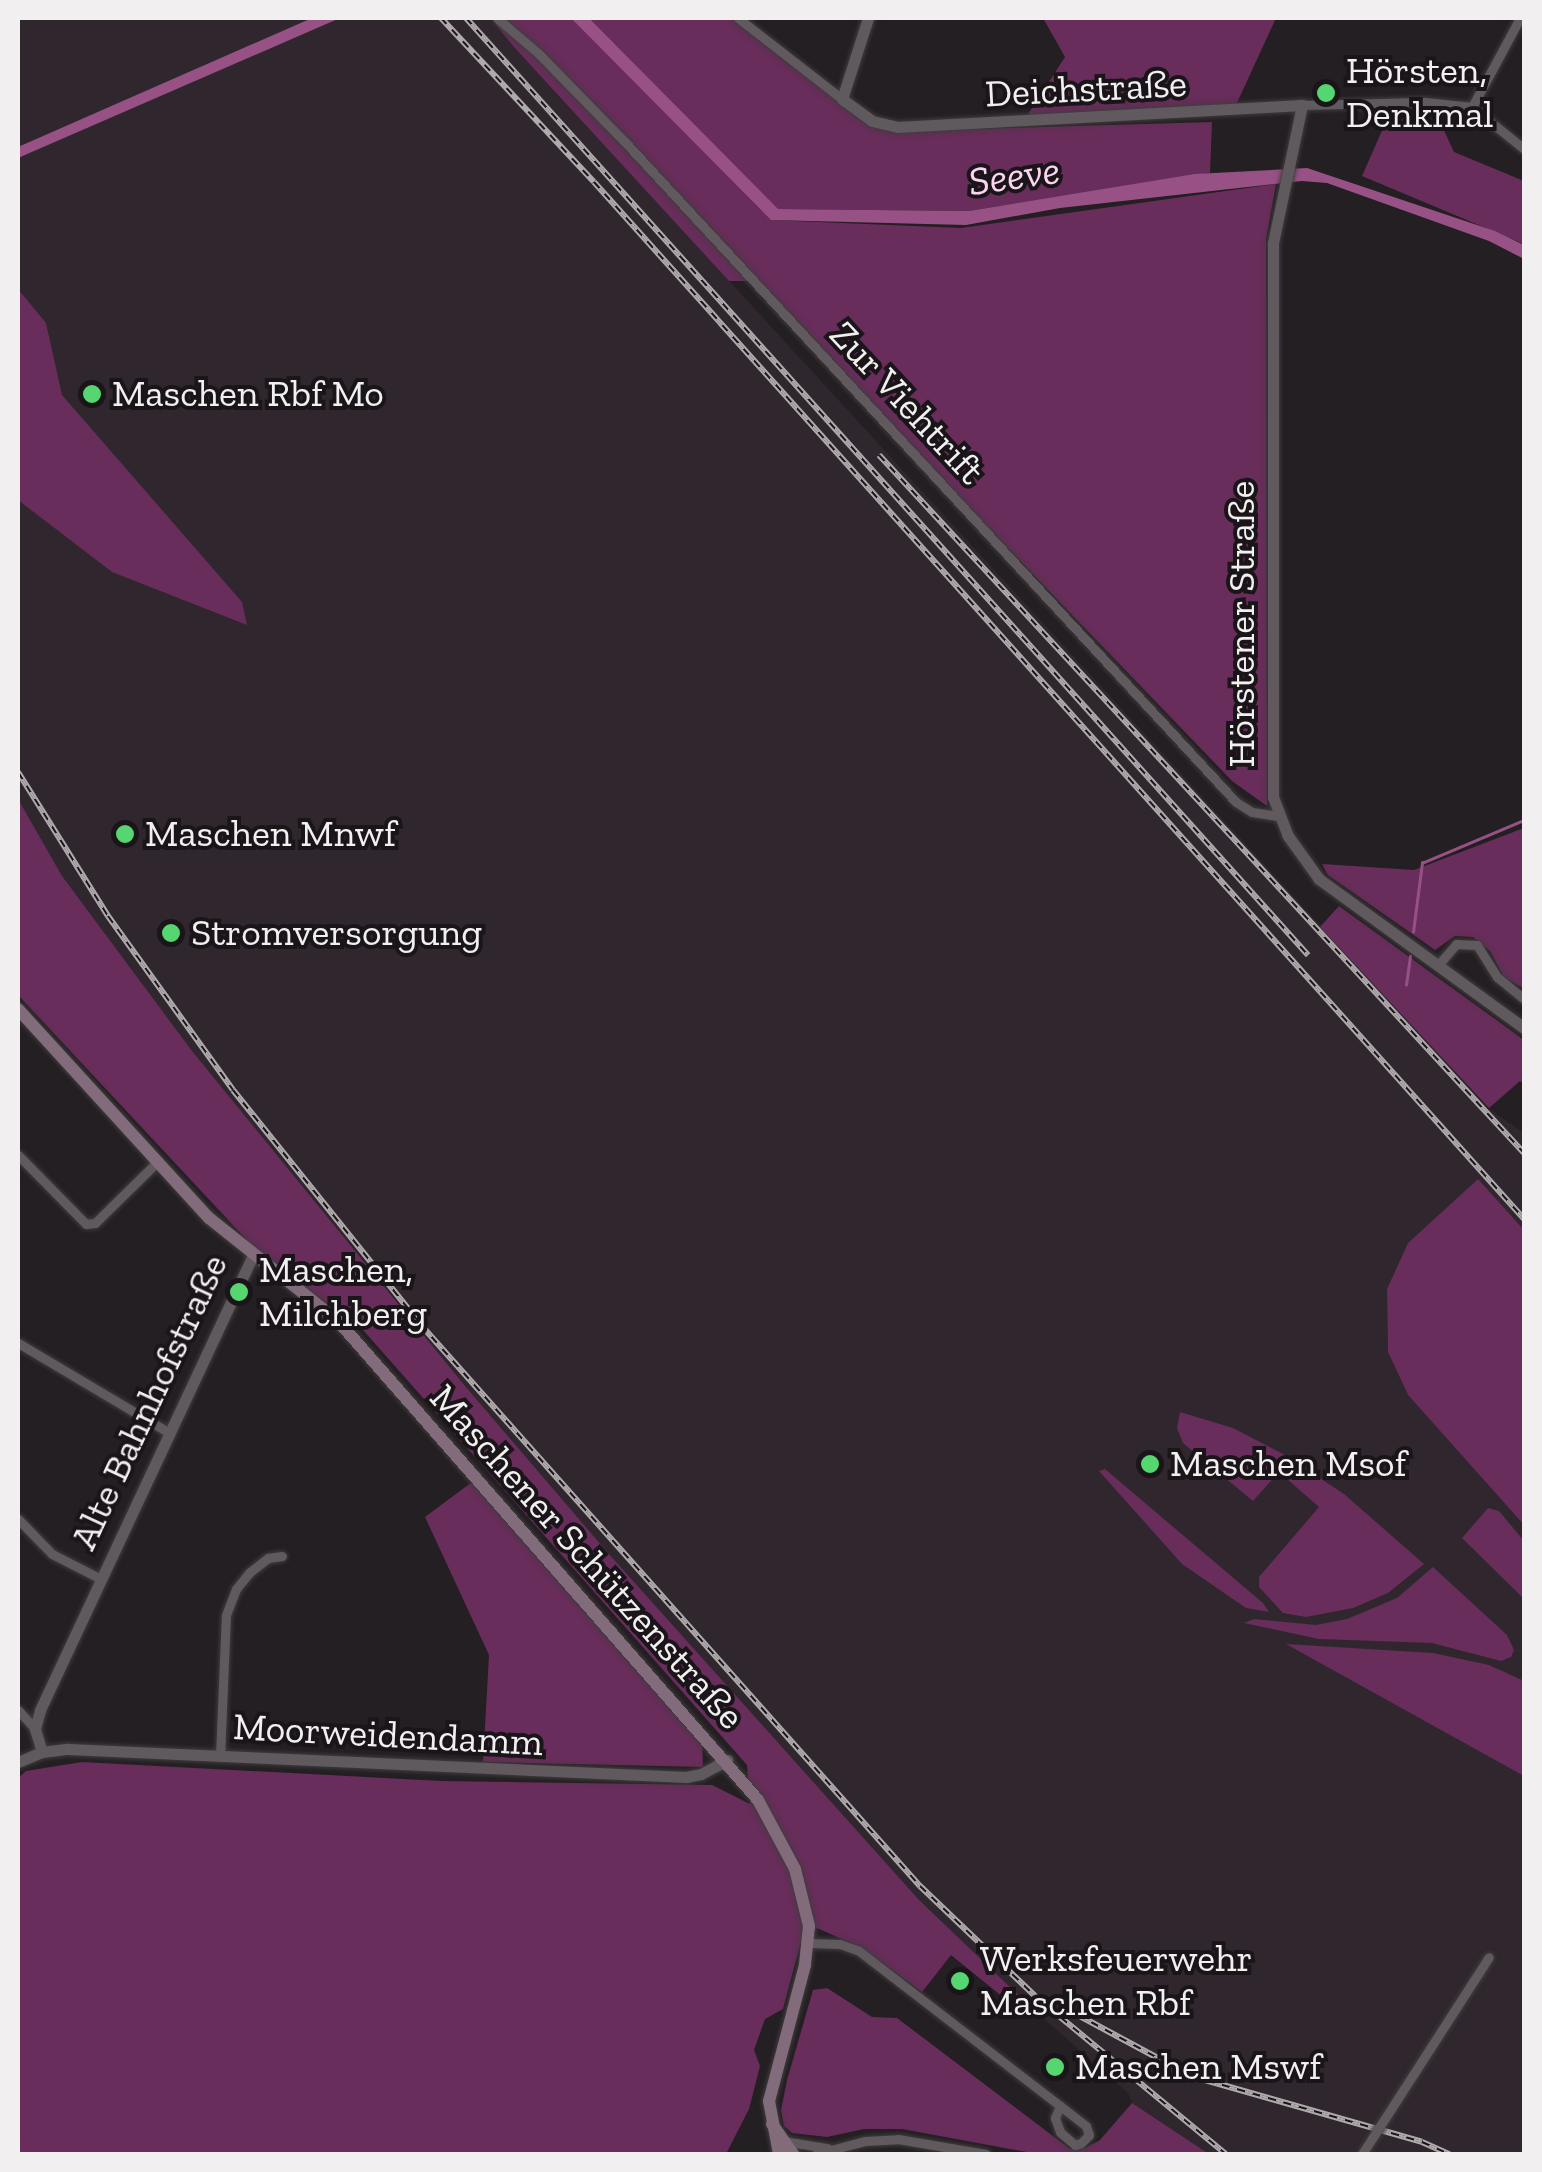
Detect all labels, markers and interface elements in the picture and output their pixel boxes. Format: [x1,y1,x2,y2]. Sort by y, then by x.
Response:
place label: Hörsten, Denkmal [1346,48,1493,137]
street label: Deichstraße [984,61,1188,117]
marker: Hörsten, Denkmal [1315,82,1337,104]
water label: Seeve [965,145,1063,205]
street label: Zur Viehtrift [819,311,995,495]
place label: Maschen Rbf Mo [112,371,384,417]
marker: Maschen Rbf Mo [81,383,103,405]
street label: Hörstener Straße [1219,480,1265,768]
place label: Maschen Mnwf [145,811,396,857]
marker: Maschen Mnwf [114,823,136,845]
place label: Stromversorgung [191,910,482,956]
marker: Stromversorgung [160,922,182,944]
street label: Alte Bahnhofstraße [61,1247,237,1557]
place label: Maschen, Milchberg [259,1247,427,1336]
marker: Maschen, Milchberg [228,1281,250,1303]
street label: Maschener Schützenstraße [420,1375,754,1739]
place label: Maschen Msof [1170,1441,1407,1487]
marker: Maschen Msof [1139,1453,1161,1475]
street label: Moorweidendamm [232,1704,544,1766]
place label: Werksfeuerwehr Maschen Rbf [980,1936,1252,2026]
marker: Werksfeuerwehr Maschen Rbf [949,1970,971,1992]
place label: Maschen Mswf [1075,2044,1321,2090]
marker: Maschen Mswf [1044,2056,1066,2078]

